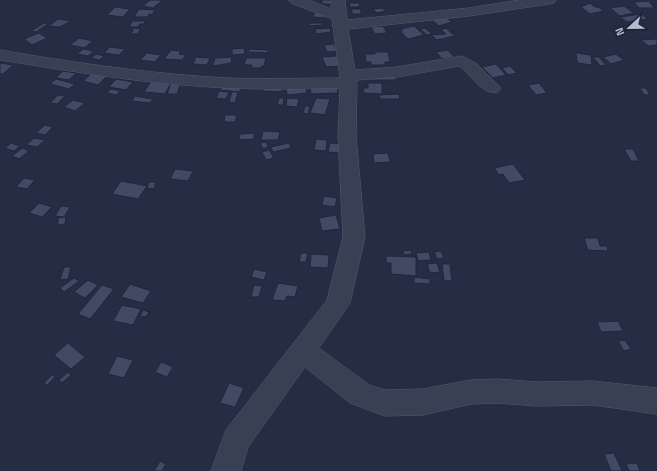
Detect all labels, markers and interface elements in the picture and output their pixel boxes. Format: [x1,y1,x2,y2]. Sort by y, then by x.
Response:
north arrow [609,8,649,48]
text: N [611,25,629,38]

